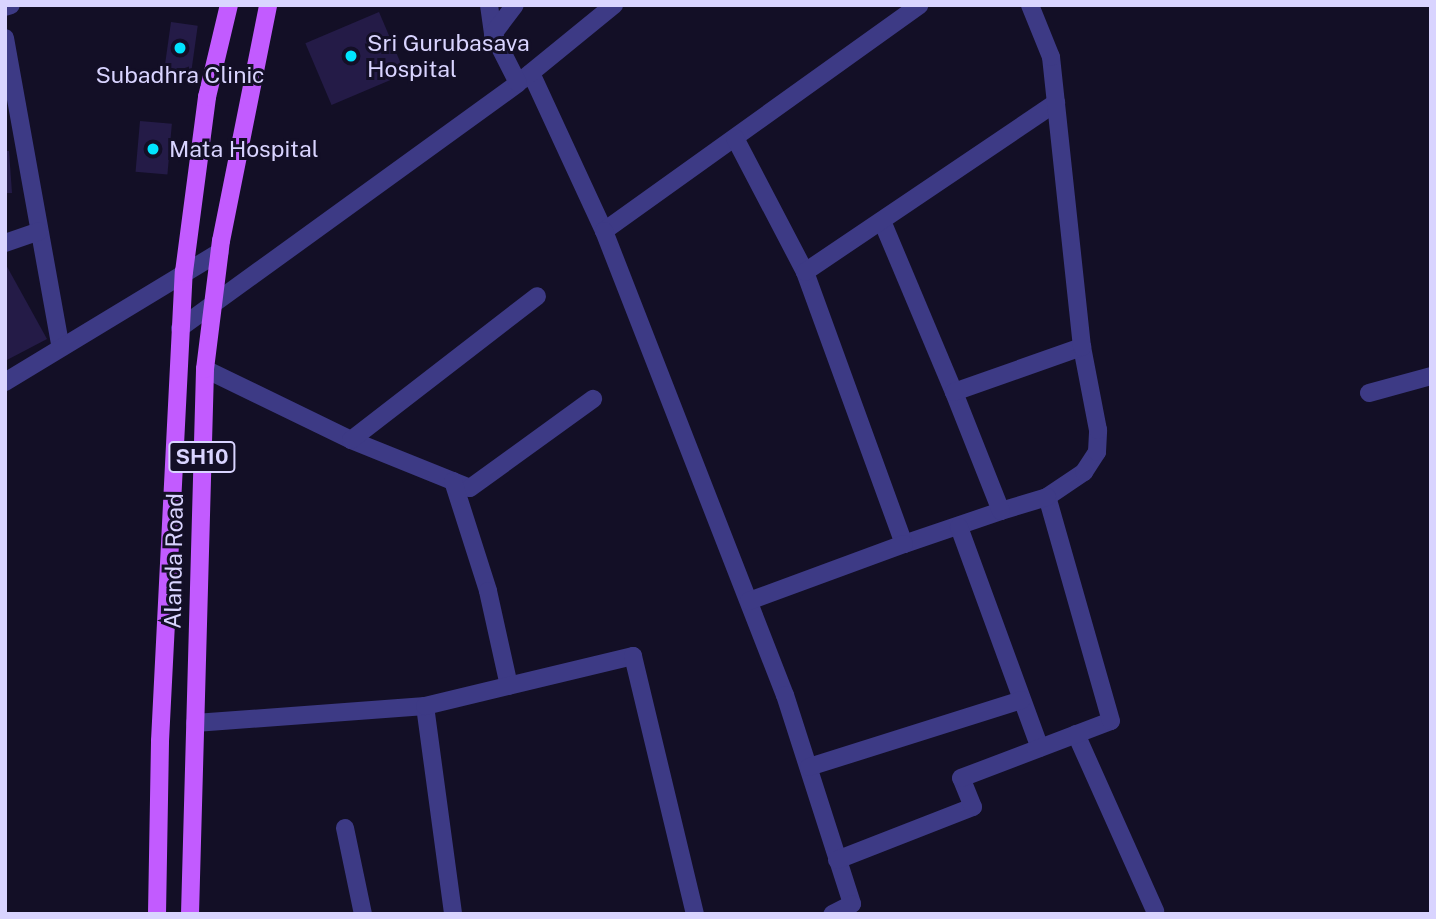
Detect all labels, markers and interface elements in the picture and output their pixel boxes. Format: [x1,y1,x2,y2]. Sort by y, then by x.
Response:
place label: Sri Gurubasava Hospital [367,29,530,83]
marker: Subadhra Clinic [170,38,190,58]
marker: Sri Gurubasava Hospital [341,46,361,66]
place label: Subadhra Clinic [95,61,265,89]
place label: Mata Hospital [169,135,319,163]
marker: Mata Hospital [143,139,163,159]
road number: SH10 [167,440,237,475]
street label: Alanda Road [159,493,189,629]

